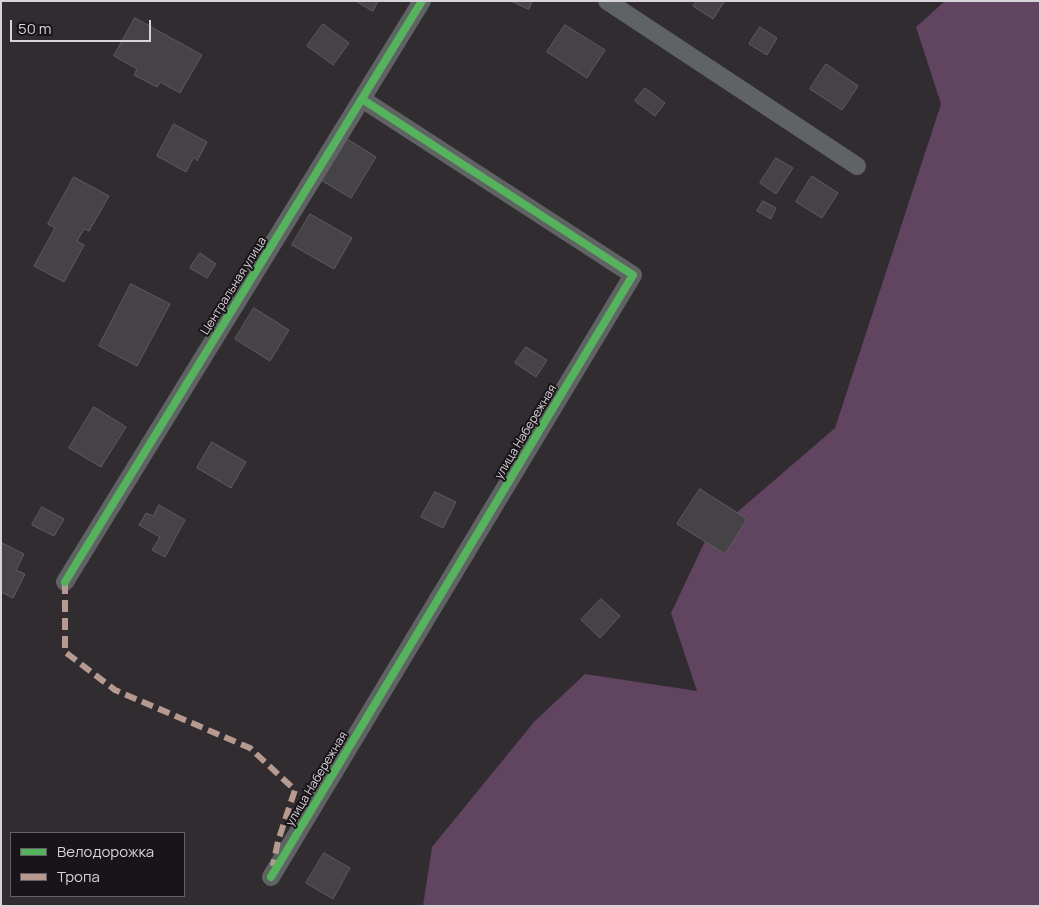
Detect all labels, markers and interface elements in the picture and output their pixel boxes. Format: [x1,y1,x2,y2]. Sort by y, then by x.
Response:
scale bar [12,10,154,42]
text: 50 m [18,18,52,39]
street label: Центральная улица [198,235,270,337]
street label: улица Набережная [492,382,560,482]
street label: улица Набережная [283,729,351,829]
legend [10,832,185,897]
text: Велодорожка [57,841,154,862]
text: Тропа [57,866,100,887]

